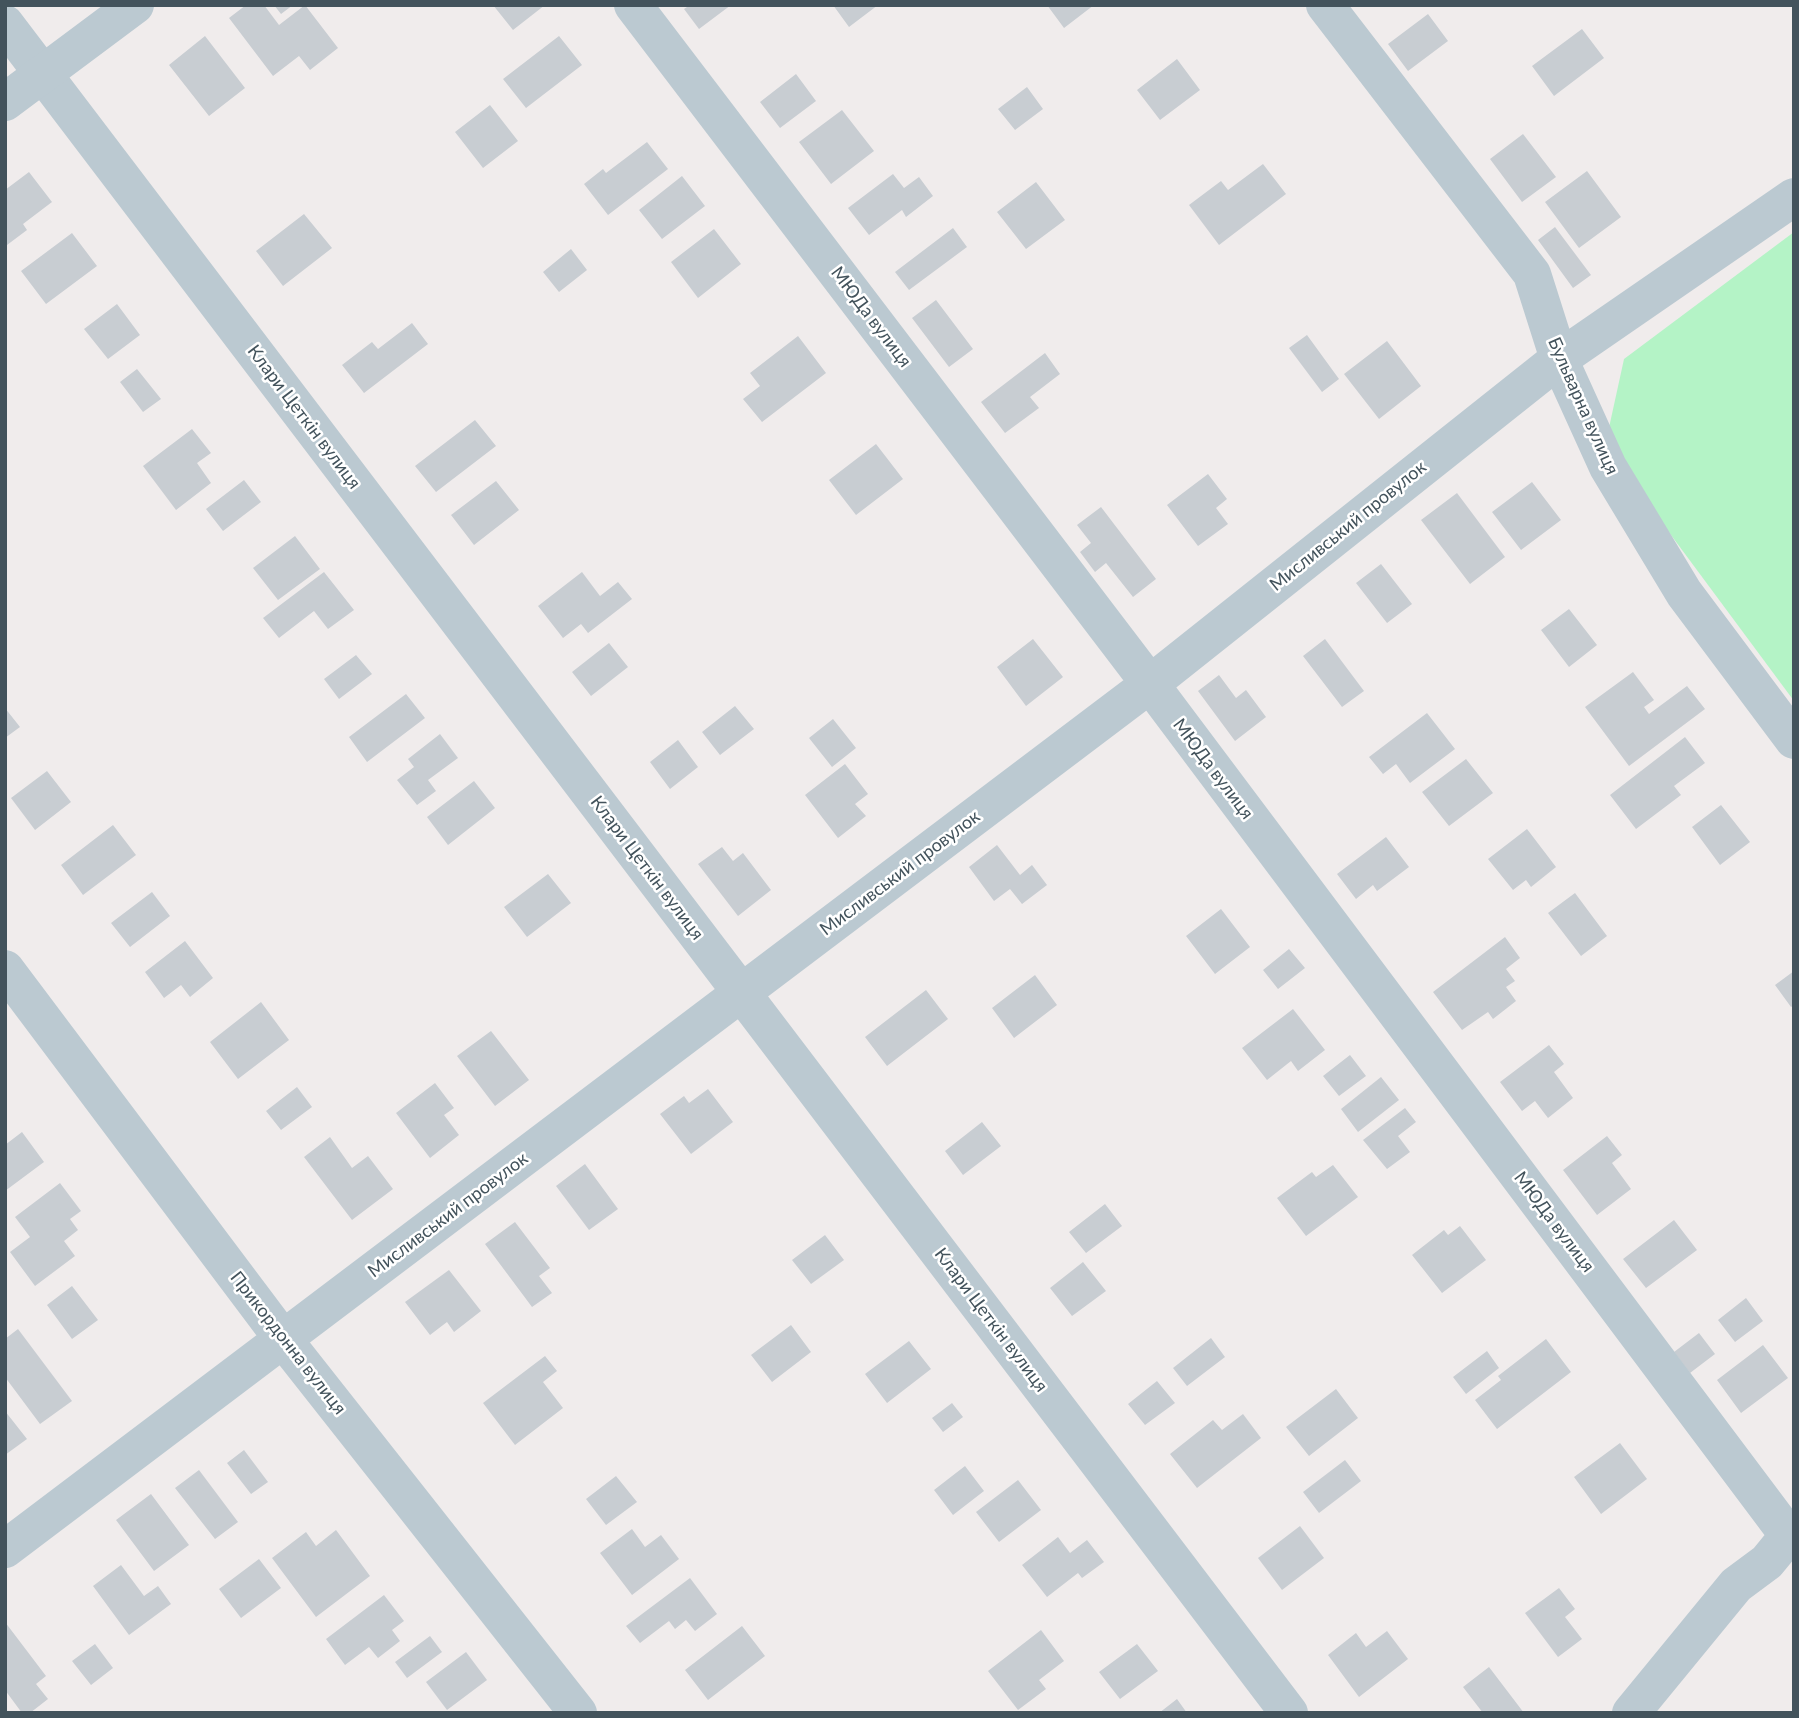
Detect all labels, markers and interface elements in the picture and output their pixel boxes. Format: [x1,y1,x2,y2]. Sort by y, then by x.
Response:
street label: МЮДа вулиця [826,262,916,372]
street label: Бульварна вулиця [1543,334,1623,478]
street label: Клари Цеткін вулиця [243,341,365,493]
street label: Мисливський провулок [1265,456,1431,596]
street label: МЮДа вулиця [1168,714,1258,824]
street label: Клари Цеткін вулиця [586,792,708,944]
street label: Мисливський провулок [816,806,984,940]
street label: Мисливський провулок [364,1148,532,1282]
street label: МЮДа вулиця [1509,1167,1599,1277]
street label: Клари Цеткін вулиця [930,1244,1052,1396]
street label: Прикордонна вулиця [226,1267,350,1419]

